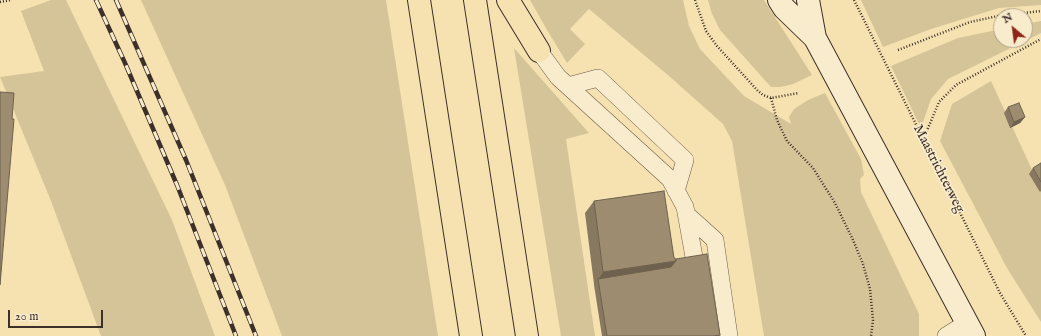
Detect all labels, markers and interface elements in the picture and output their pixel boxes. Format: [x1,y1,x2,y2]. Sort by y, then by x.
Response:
north arrow [993,8,1033,48]
text: N [1000,10,1015,27]
street label: Maastrichterweg [909,122,967,216]
scale bar [10,302,105,328]
text: 20 m [15,309,38,324]

